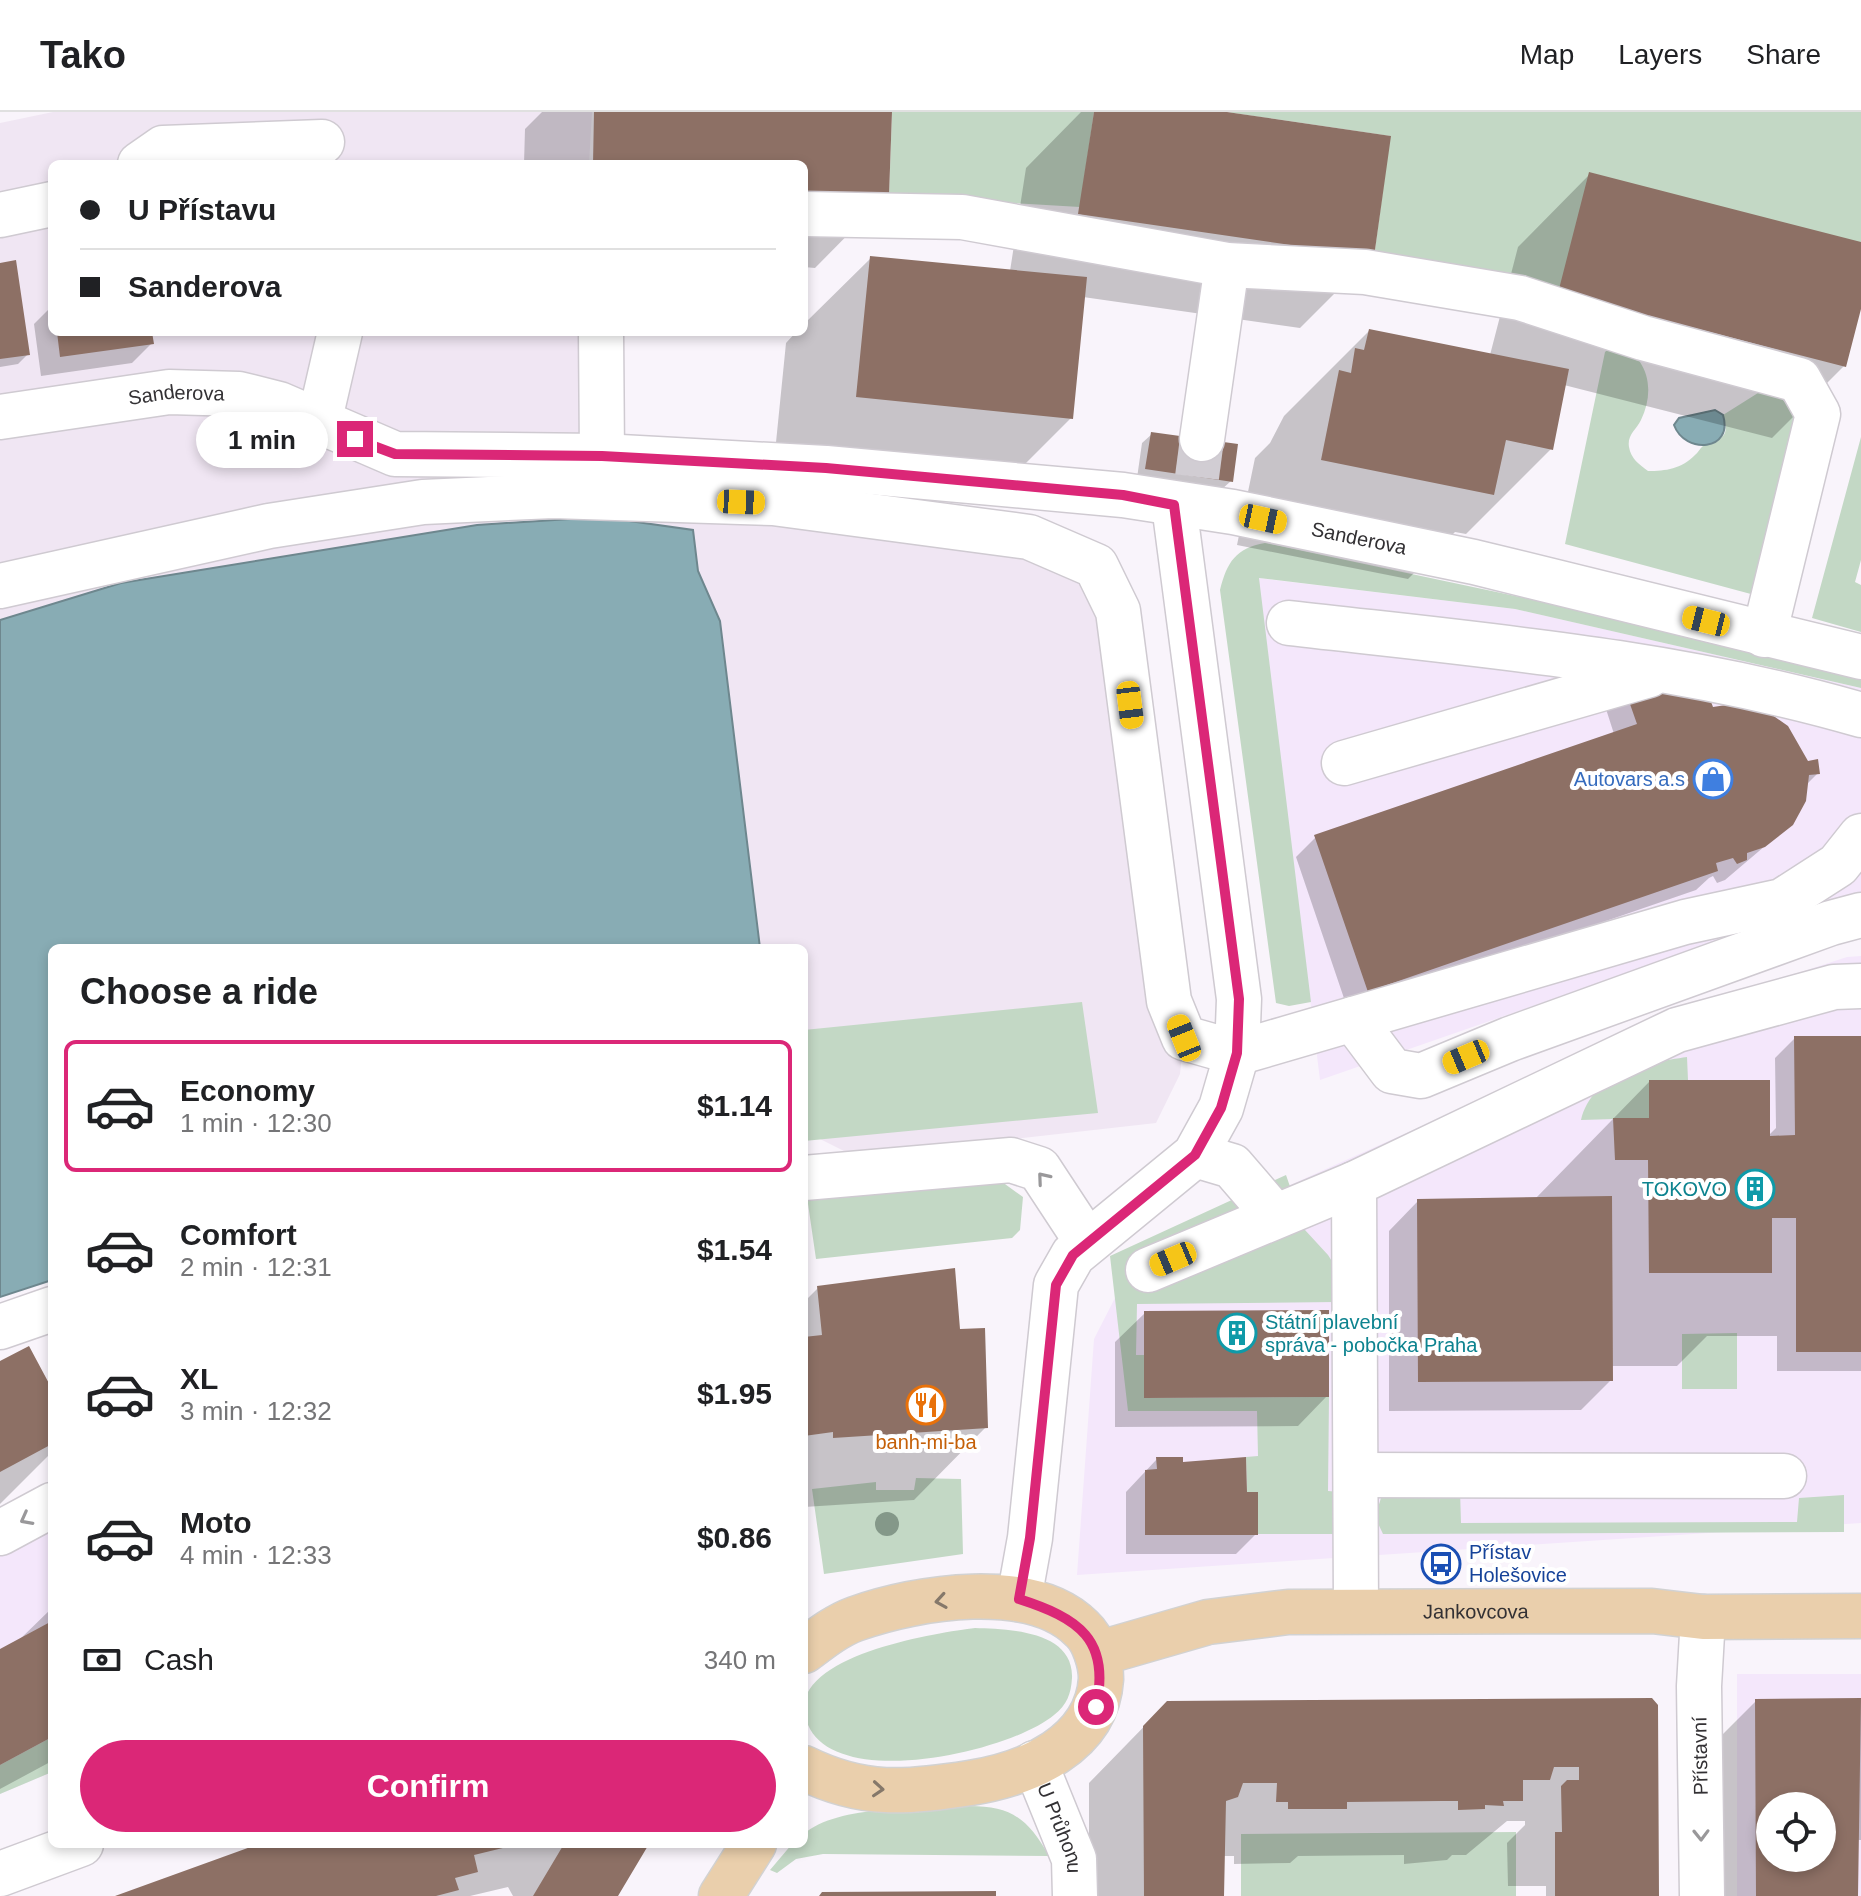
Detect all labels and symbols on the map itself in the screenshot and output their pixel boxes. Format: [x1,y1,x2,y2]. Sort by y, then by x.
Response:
street label: Sanderova [127,380,226,409]
callout: 1 min [195,411,327,467]
route end [337,421,373,457]
car [717,489,765,515]
car [1237,502,1289,536]
street label: Sanderova [1309,518,1410,559]
car [1680,604,1732,638]
car [1115,680,1145,730]
shop icon: Autovars a.s [1692,758,1734,800]
place label: Autovars a.s [1574,768,1685,790]
car [1164,1011,1204,1065]
car [1439,1037,1493,1077]
building icon: TOKOVO [1734,1168,1776,1210]
one-way arrow [1038,1173,1052,1187]
place label: TOKOVO [1642,1178,1727,1200]
car [1146,1239,1200,1279]
place label: Státní plavební správa - pobočka Praha [1265,1311,1478,1356]
building icon: Státní plavební správa - pobočka Praha [1216,1312,1258,1354]
restaurant icon: banh-mi-ba [905,1384,947,1426]
place label: banh-mi-ba [875,1431,977,1453]
one-way arrow [20,1509,34,1524]
place label: Přístav Holešovice [1469,1541,1567,1586]
bus stop icon: Přístav Holešovice [1420,1543,1462,1585]
one-way arrow [935,1591,948,1608]
street label: Jankovcova [1423,1600,1530,1623]
route start [1078,1689,1114,1725]
street label: Přístavní [1688,1716,1712,1796]
street label: U Průhonu [1033,1779,1085,1874]
one-way arrow [872,1780,885,1797]
one-way arrow [1693,1829,1710,1842]

